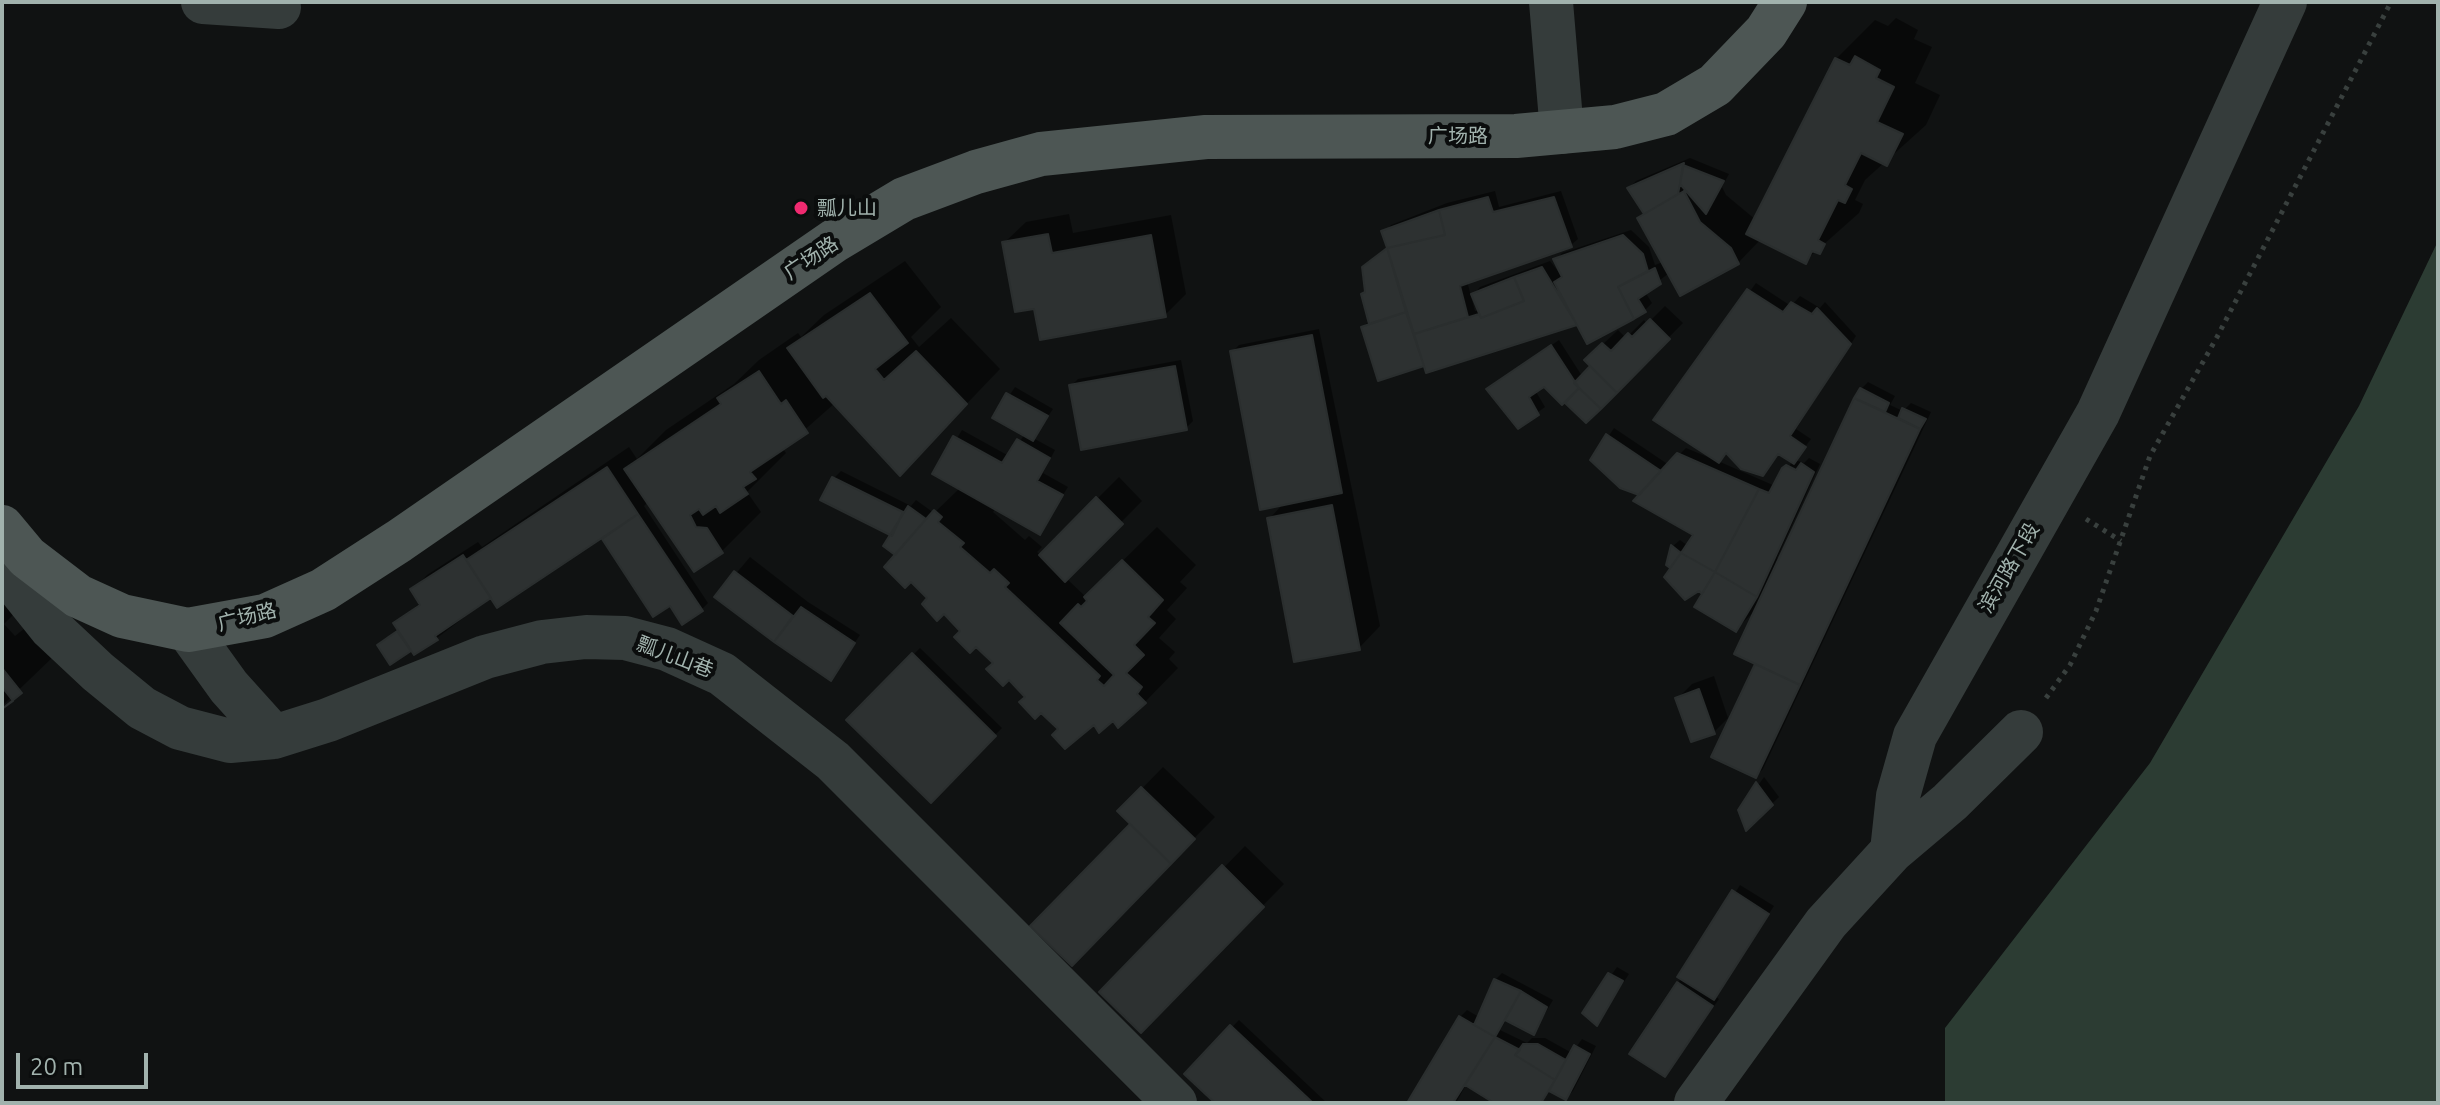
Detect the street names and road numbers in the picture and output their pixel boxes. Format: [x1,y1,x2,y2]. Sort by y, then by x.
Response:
street label: 广场路 [1428,124,1488,148]
street label: 广场路 [779,231,843,285]
street label: 滨河路下段 [1974,519,2044,617]
street label: 广场路 [215,598,279,636]
street label: 瓢儿山巷 [633,631,717,683]

